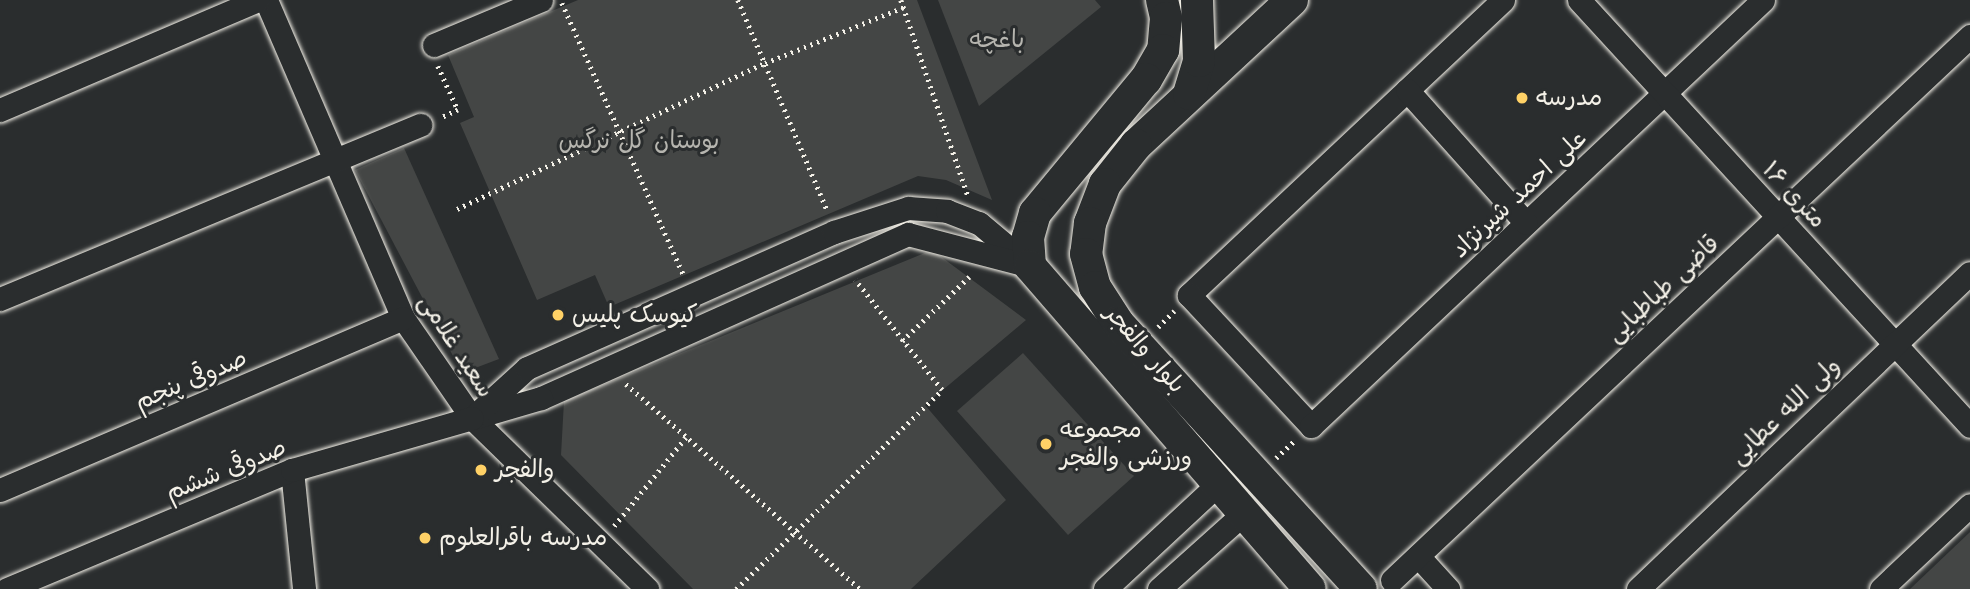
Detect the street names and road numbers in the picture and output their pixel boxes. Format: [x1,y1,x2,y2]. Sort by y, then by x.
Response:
street label: علی احمد شیرنژاد [1445,124,1593,264]
street label: ۱۶ متری [1756,156,1832,234]
street label: قاضی طباطبایی [1601,229,1725,349]
street label: سعید غلامی [412,289,500,403]
street label: بلوار والفجر [1099,299,1191,399]
street label: صدوقی پنجم [131,343,251,417]
street label: ولی الله عطایی [1724,351,1846,471]
street label: صدوقی ششم [162,433,290,507]

